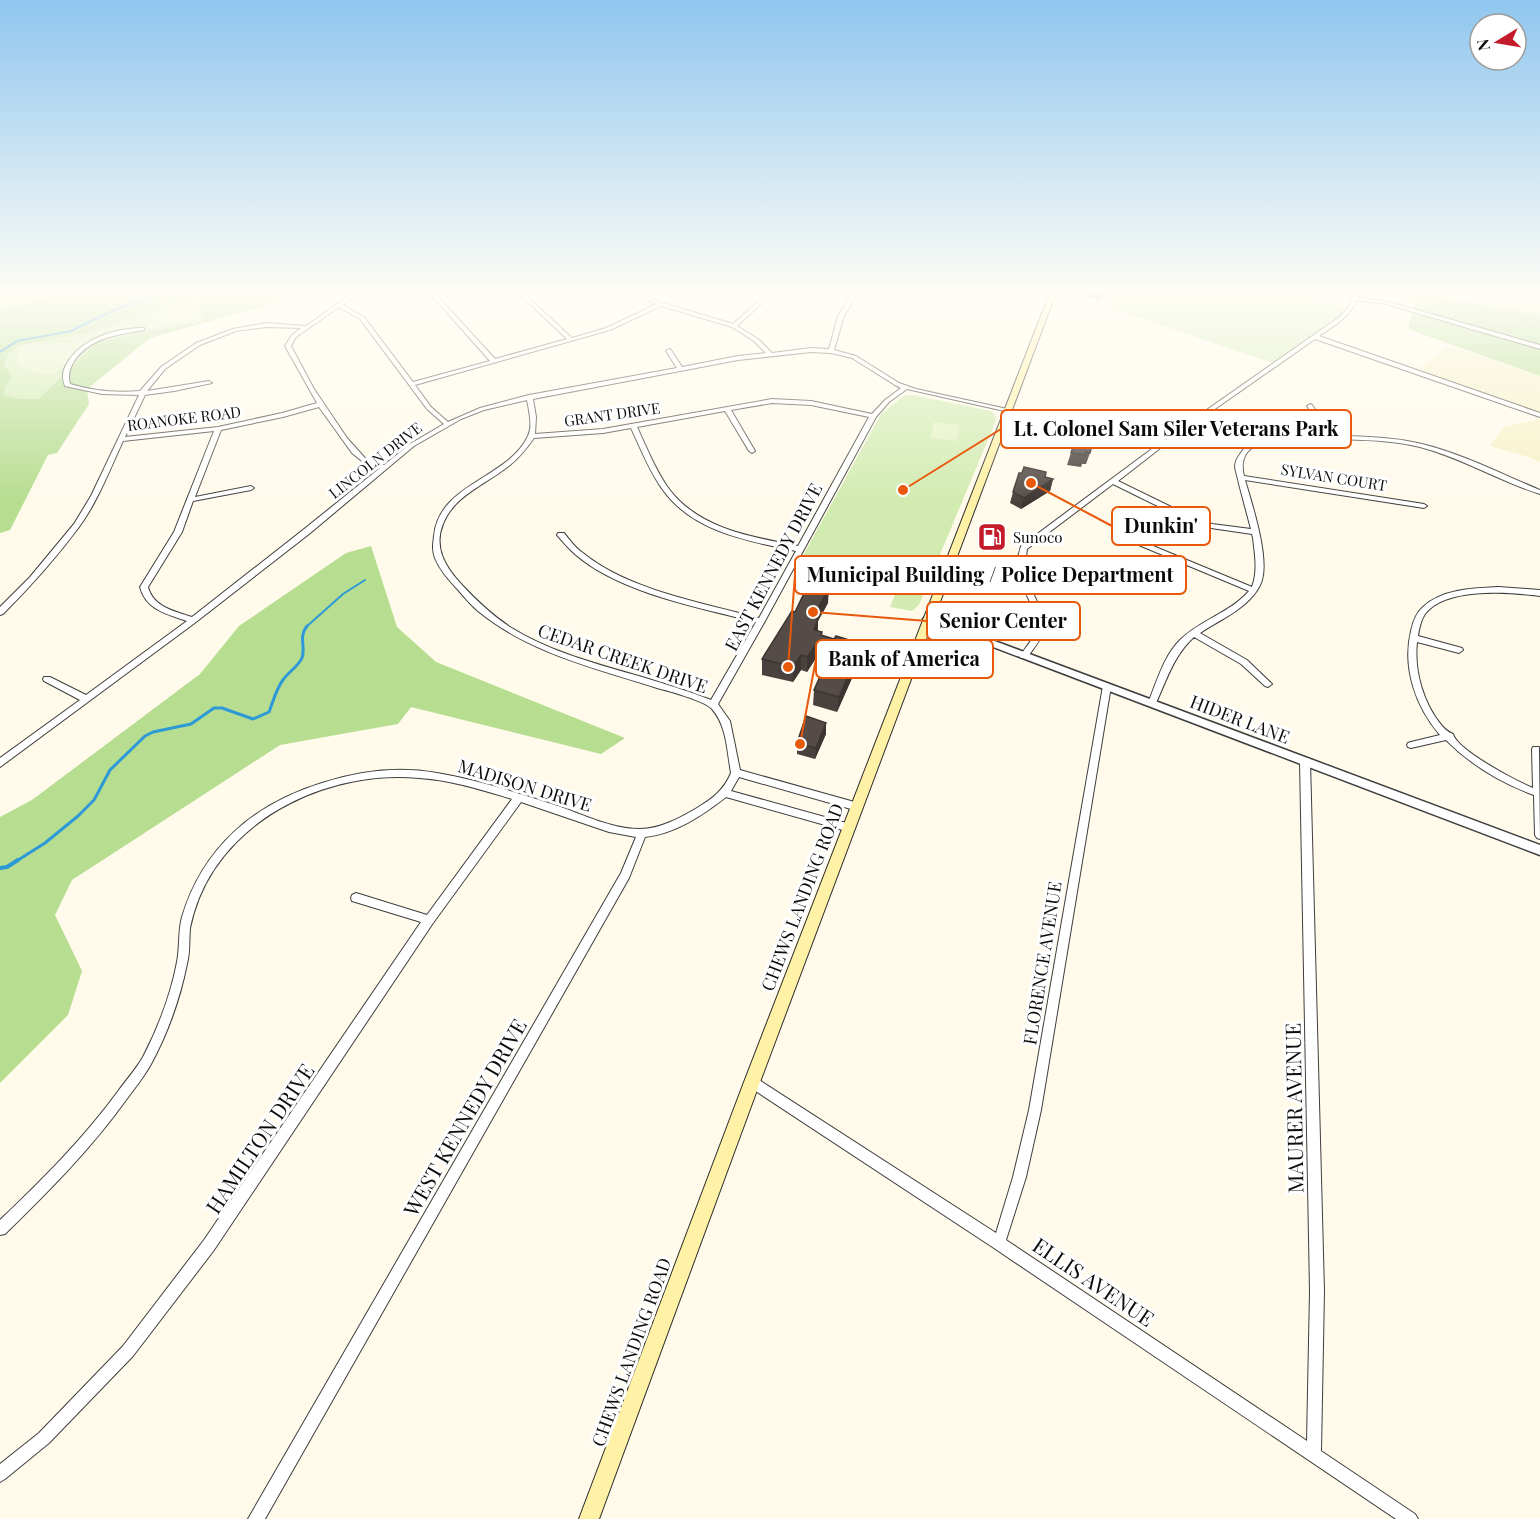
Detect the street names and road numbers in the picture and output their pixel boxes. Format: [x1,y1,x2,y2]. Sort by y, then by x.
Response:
street label: GRANT DRIVE [563,397,661,431]
street label: ROANOKE ROAD [126,401,242,435]
street label: LINCOLN DRIVE [324,417,426,503]
street label: SYLVAN COURT [1280,459,1388,495]
street label: EAST KENNEDY DRIVE [719,479,827,655]
street label: CEDAR CREEK DRIVE [535,618,711,698]
street label: HIDER LANE [1187,689,1293,749]
street label: MADISON DRIVE [455,753,595,817]
street label: CHEWS LANDING ROAD [755,800,849,994]
street label: FLORENCE AVENUE [1017,880,1067,1046]
street label: WEST KENNEDY DRIVE [396,1013,532,1222]
street label: MAURER AVENUE [1278,1023,1308,1193]
street label: HAMILTON DRIVE [198,1058,320,1218]
street label: ELLIS AVENUE [1028,1230,1160,1332]
street label: CHEWS LANDING ROAD [586,1254,676,1450]

